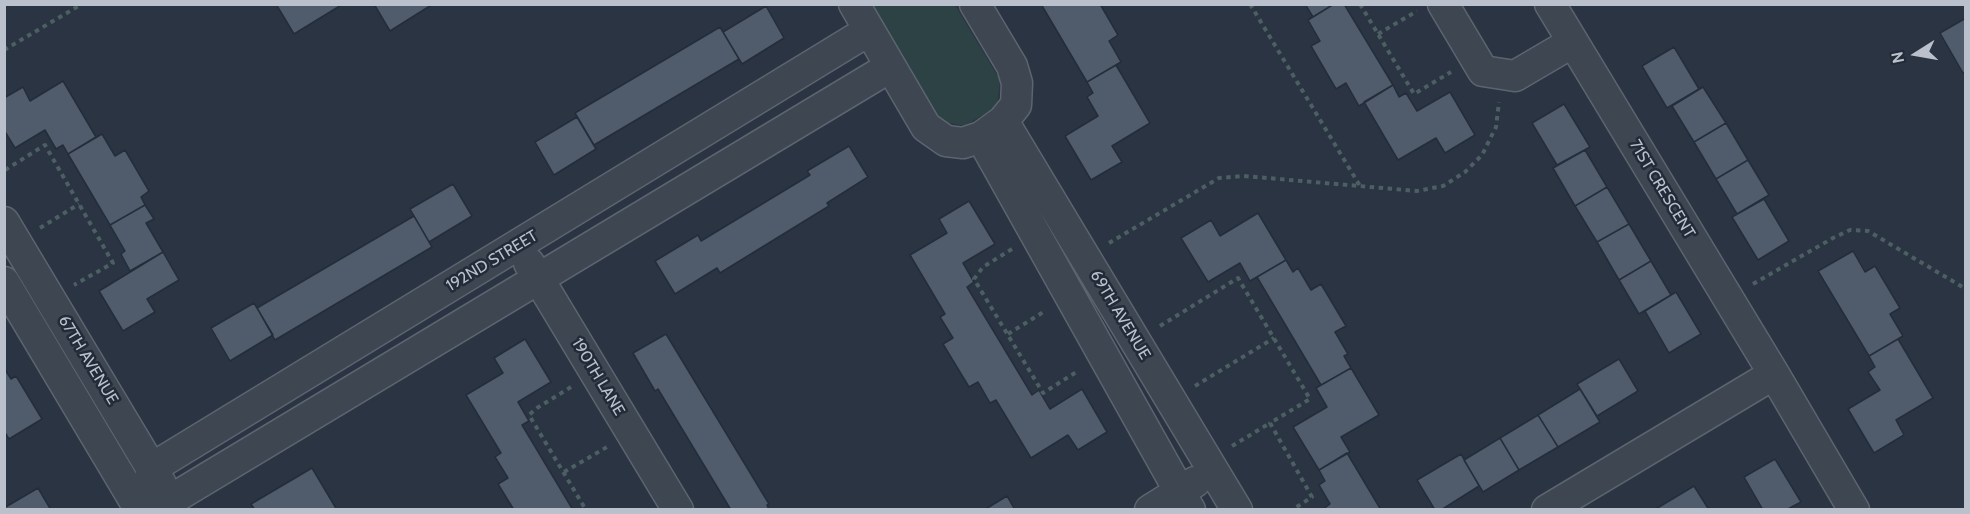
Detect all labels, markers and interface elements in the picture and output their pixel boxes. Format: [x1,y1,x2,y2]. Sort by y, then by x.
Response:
north arrow [1886,24,1946,84]
text: N [1887,50,1908,65]
street label: 71ST CRESCENT [1625,137,1699,241]
street label: 192ND STREET [443,226,541,296]
street label: 69TH AVENUE [1086,267,1154,363]
street label: 67TH AVENUE [54,312,122,408]
street label: 190TH LANE [567,335,629,419]

